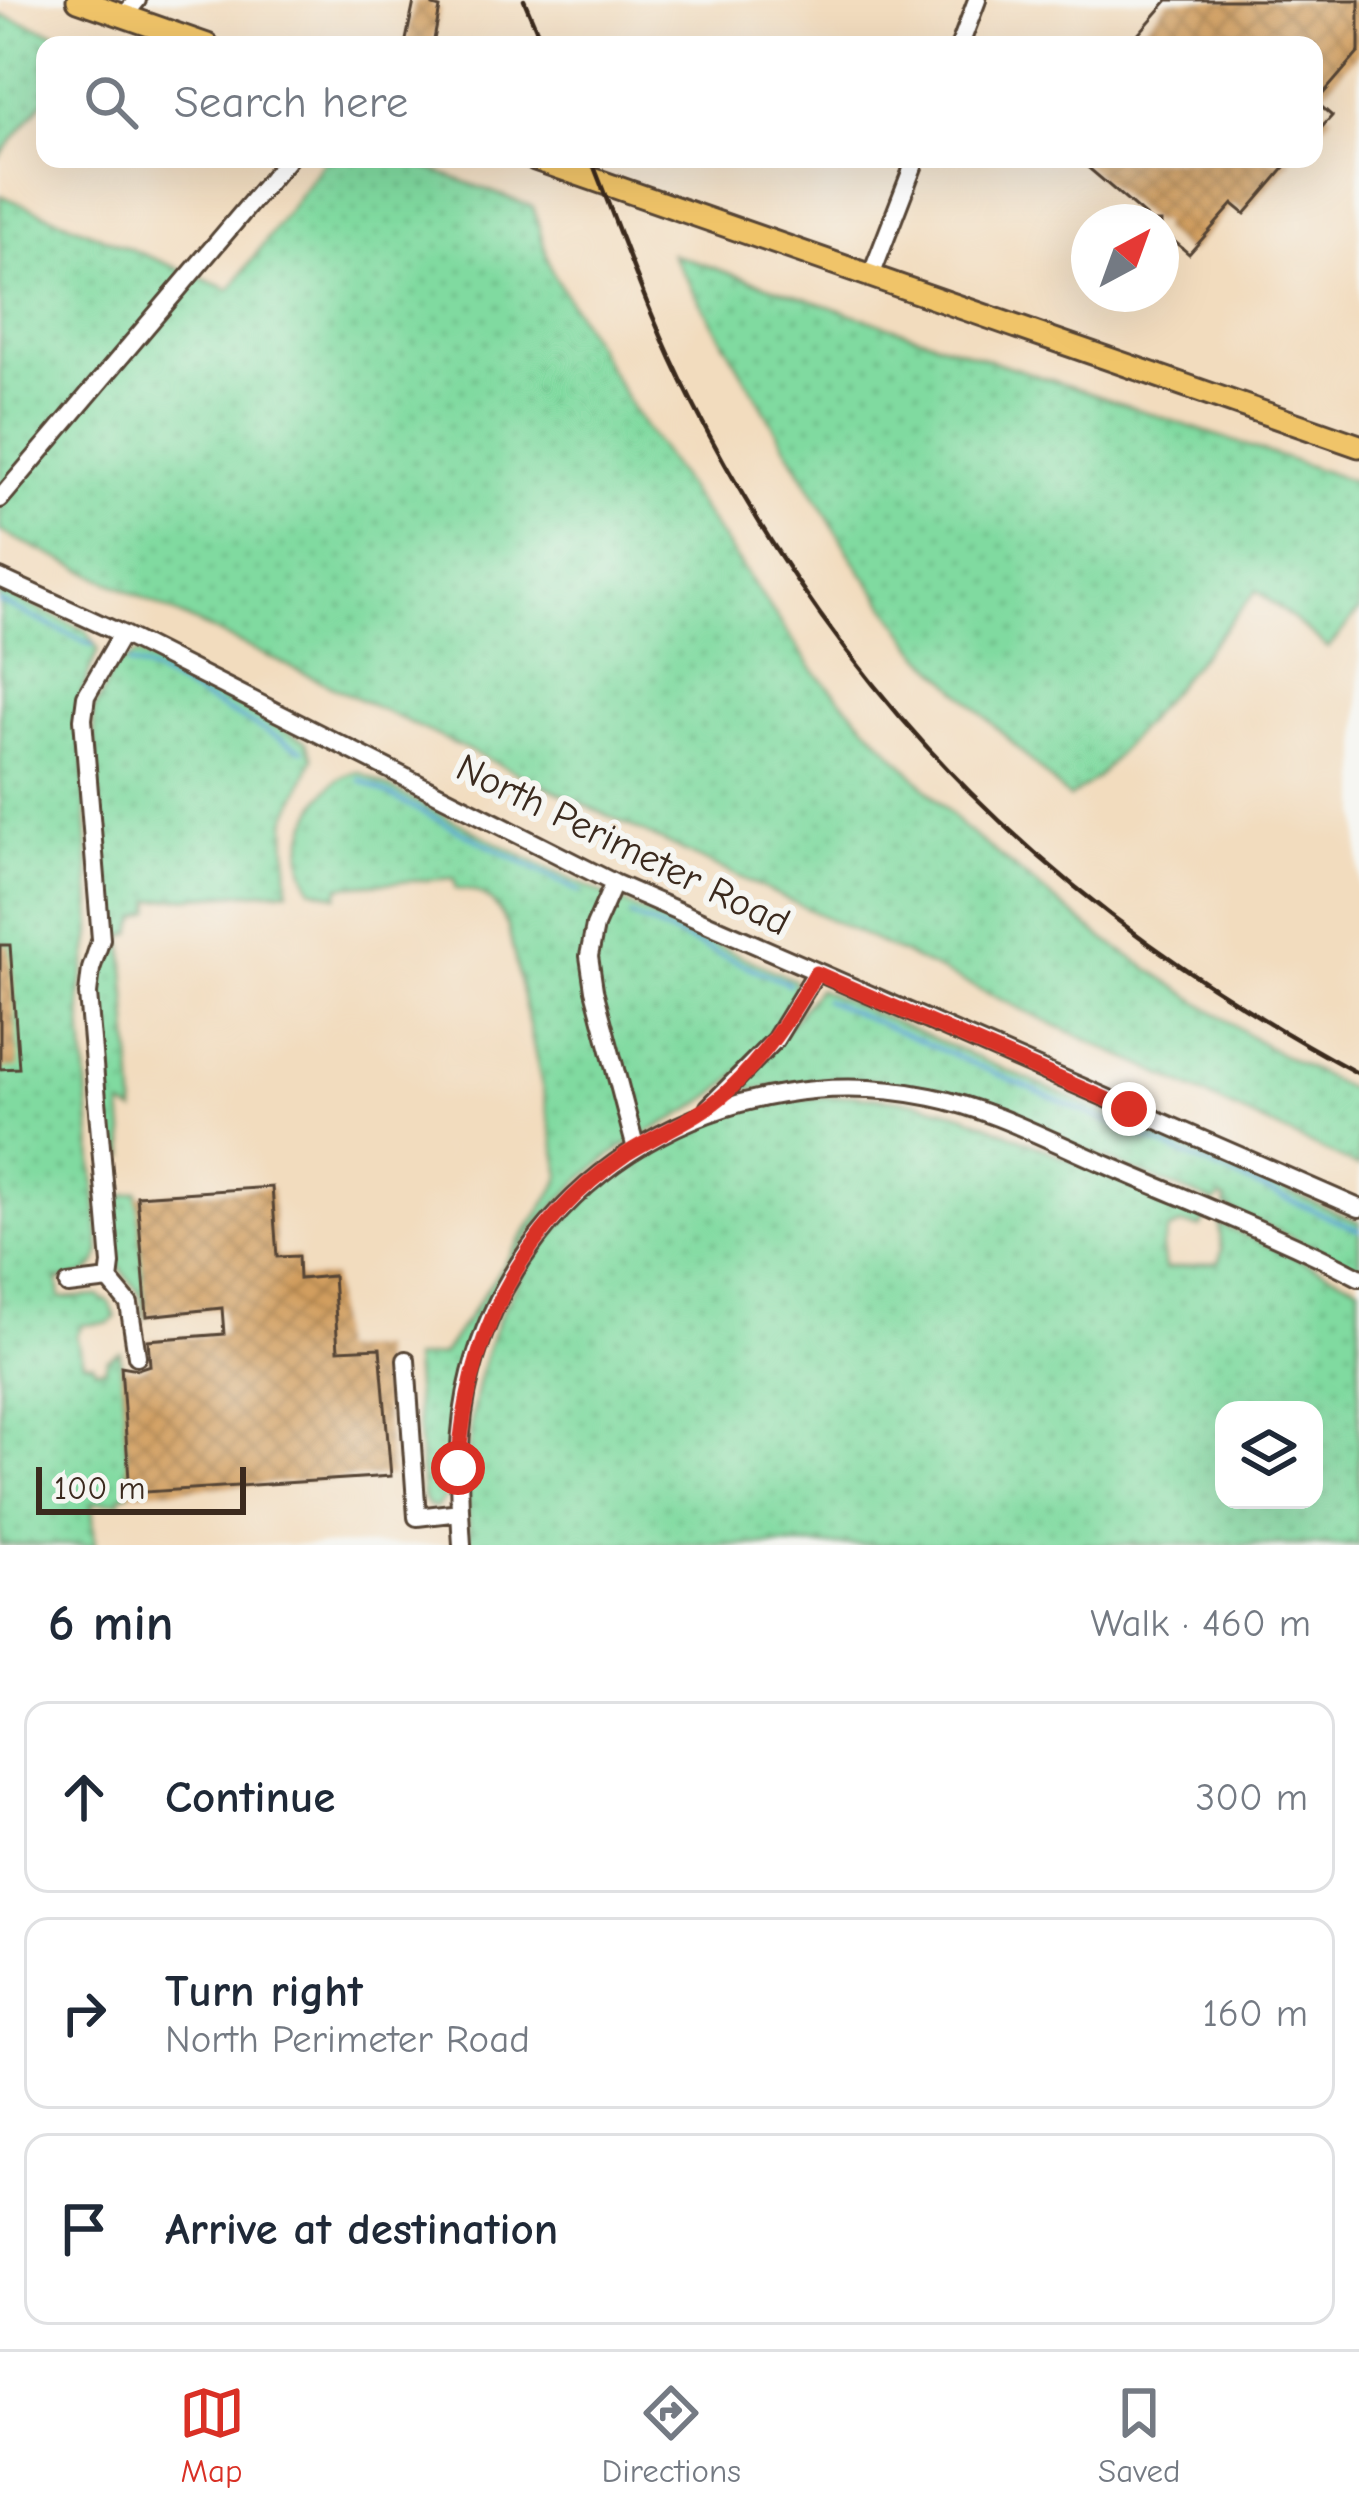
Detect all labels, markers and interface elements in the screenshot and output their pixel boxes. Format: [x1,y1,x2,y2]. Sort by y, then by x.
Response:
search box [36,36,1323,168]
icon: search [78,69,144,135]
text: Search here [174,76,408,128]
north arrow [1071,204,1179,312]
street label: North Perimeter Road [449,745,797,945]
route end [1102,1082,1156,1136]
map controls [1215,1401,1323,1509]
button: layers [1215,1401,1323,1509]
route start [431,1441,485,1495]
scale bar [36,1461,246,1514]
text: 100 m [54,1469,146,1507]
text: 6 min [48,1594,174,1653]
text: Walk · 460 m [1090,1601,1311,1646]
icon: ahead [51,1764,117,1830]
text: Continue [165,1771,335,1823]
text: 300 m [1195,1775,1308,1820]
text: Turn right [165,1965,363,2017]
icon: right [51,1980,117,2046]
text: 160 m [1202,1991,1308,2036]
text: North Perimeter Road [165,2017,530,2062]
icon: arrive [51,2196,117,2262]
text: Arrive at destination [165,2203,558,2255]
tab: Map [179,2380,245,2490]
tab: Directions [602,2380,741,2490]
tab: Saved [1098,2380,1180,2490]

